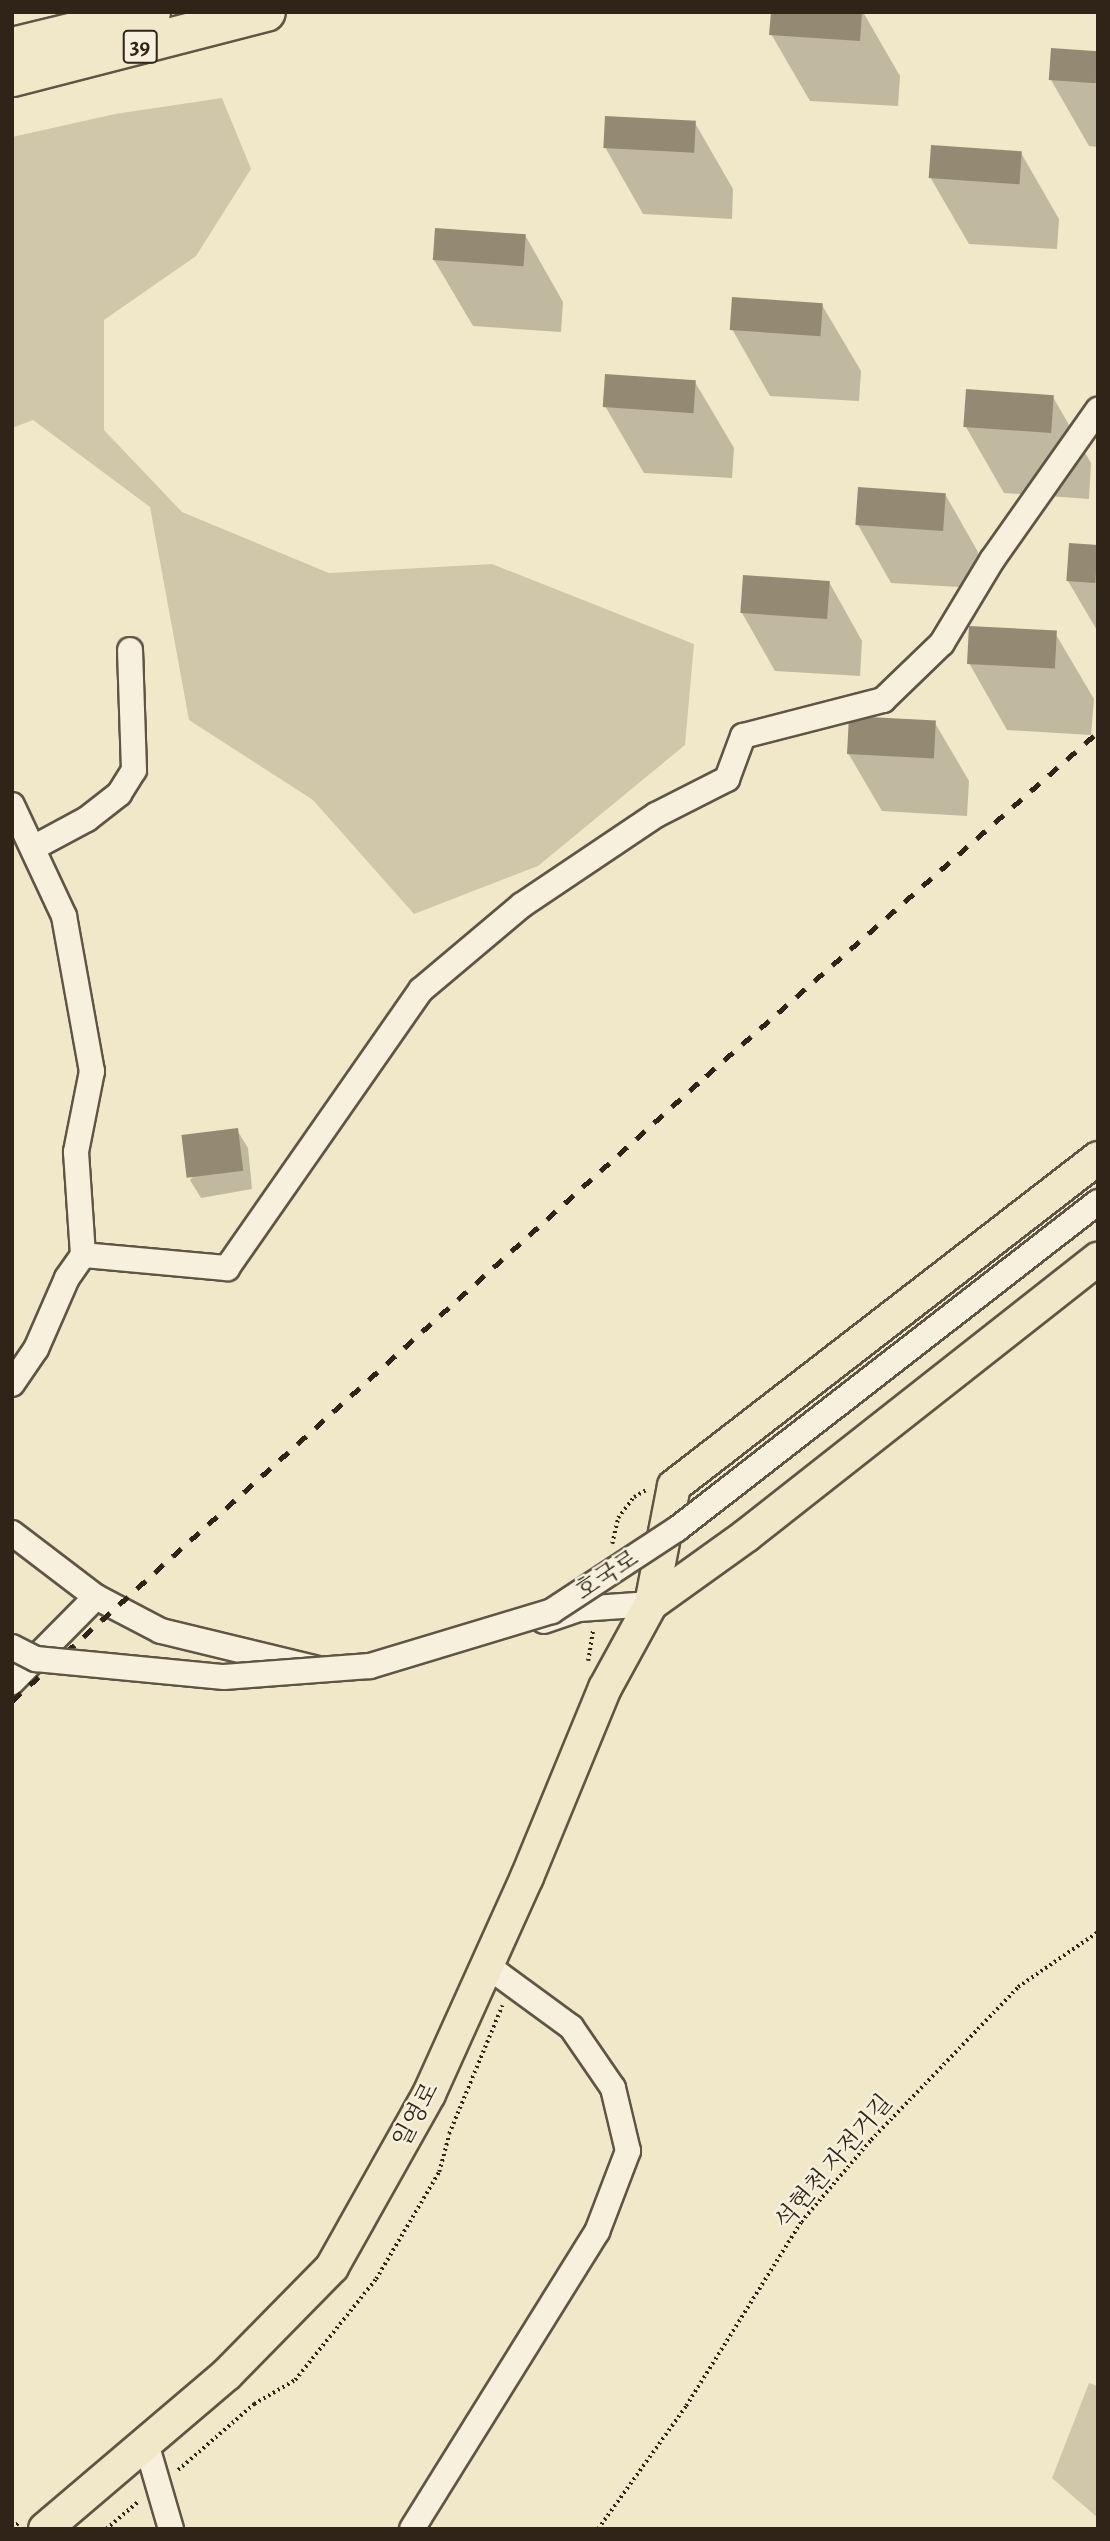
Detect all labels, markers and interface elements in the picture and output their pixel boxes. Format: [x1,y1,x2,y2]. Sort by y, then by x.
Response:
road number: 39 [122,28,158,66]
street label: 호국로 [570,1544,644,1606]
street label: 일영로 [387,2078,445,2152]
street label: 석현천 자전거길 [769,2089,899,2235]

